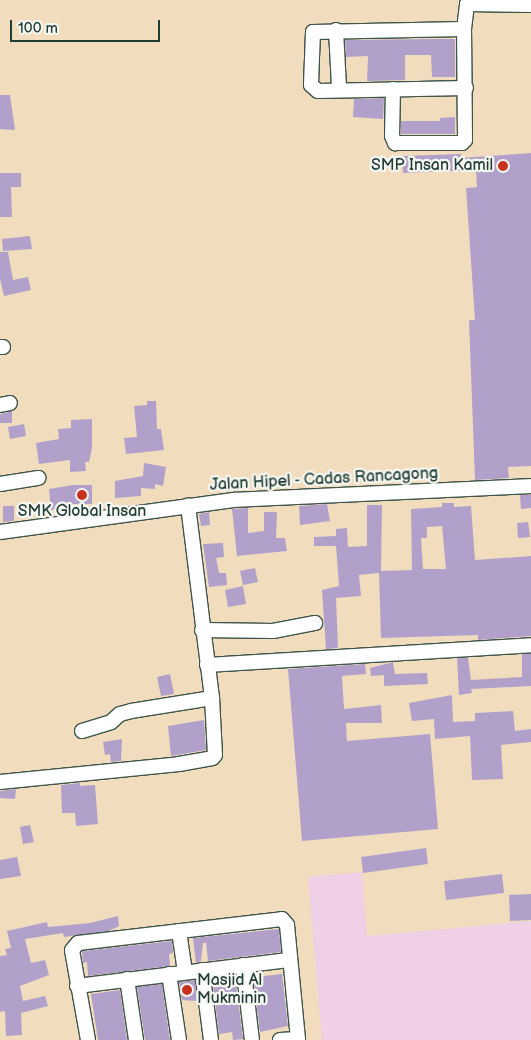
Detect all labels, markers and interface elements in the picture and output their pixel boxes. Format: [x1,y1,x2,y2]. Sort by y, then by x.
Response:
scale bar [12,10,162,42]
text: 100 m [18,19,58,38]
place label: SMP Insan Kamil [371,156,493,176]
marker: SMP Insan Kamil [497,160,509,172]
street label: Jalan Hipel - Cadas Rancagong [209,464,439,496]
marker: SMK Global Insan [76,489,88,501]
place label: SMK Global Insan [18,502,146,522]
place label: Masjid Al Mukminin [197,971,266,1009]
marker: Masjid Al Mukminin [181,984,193,996]

